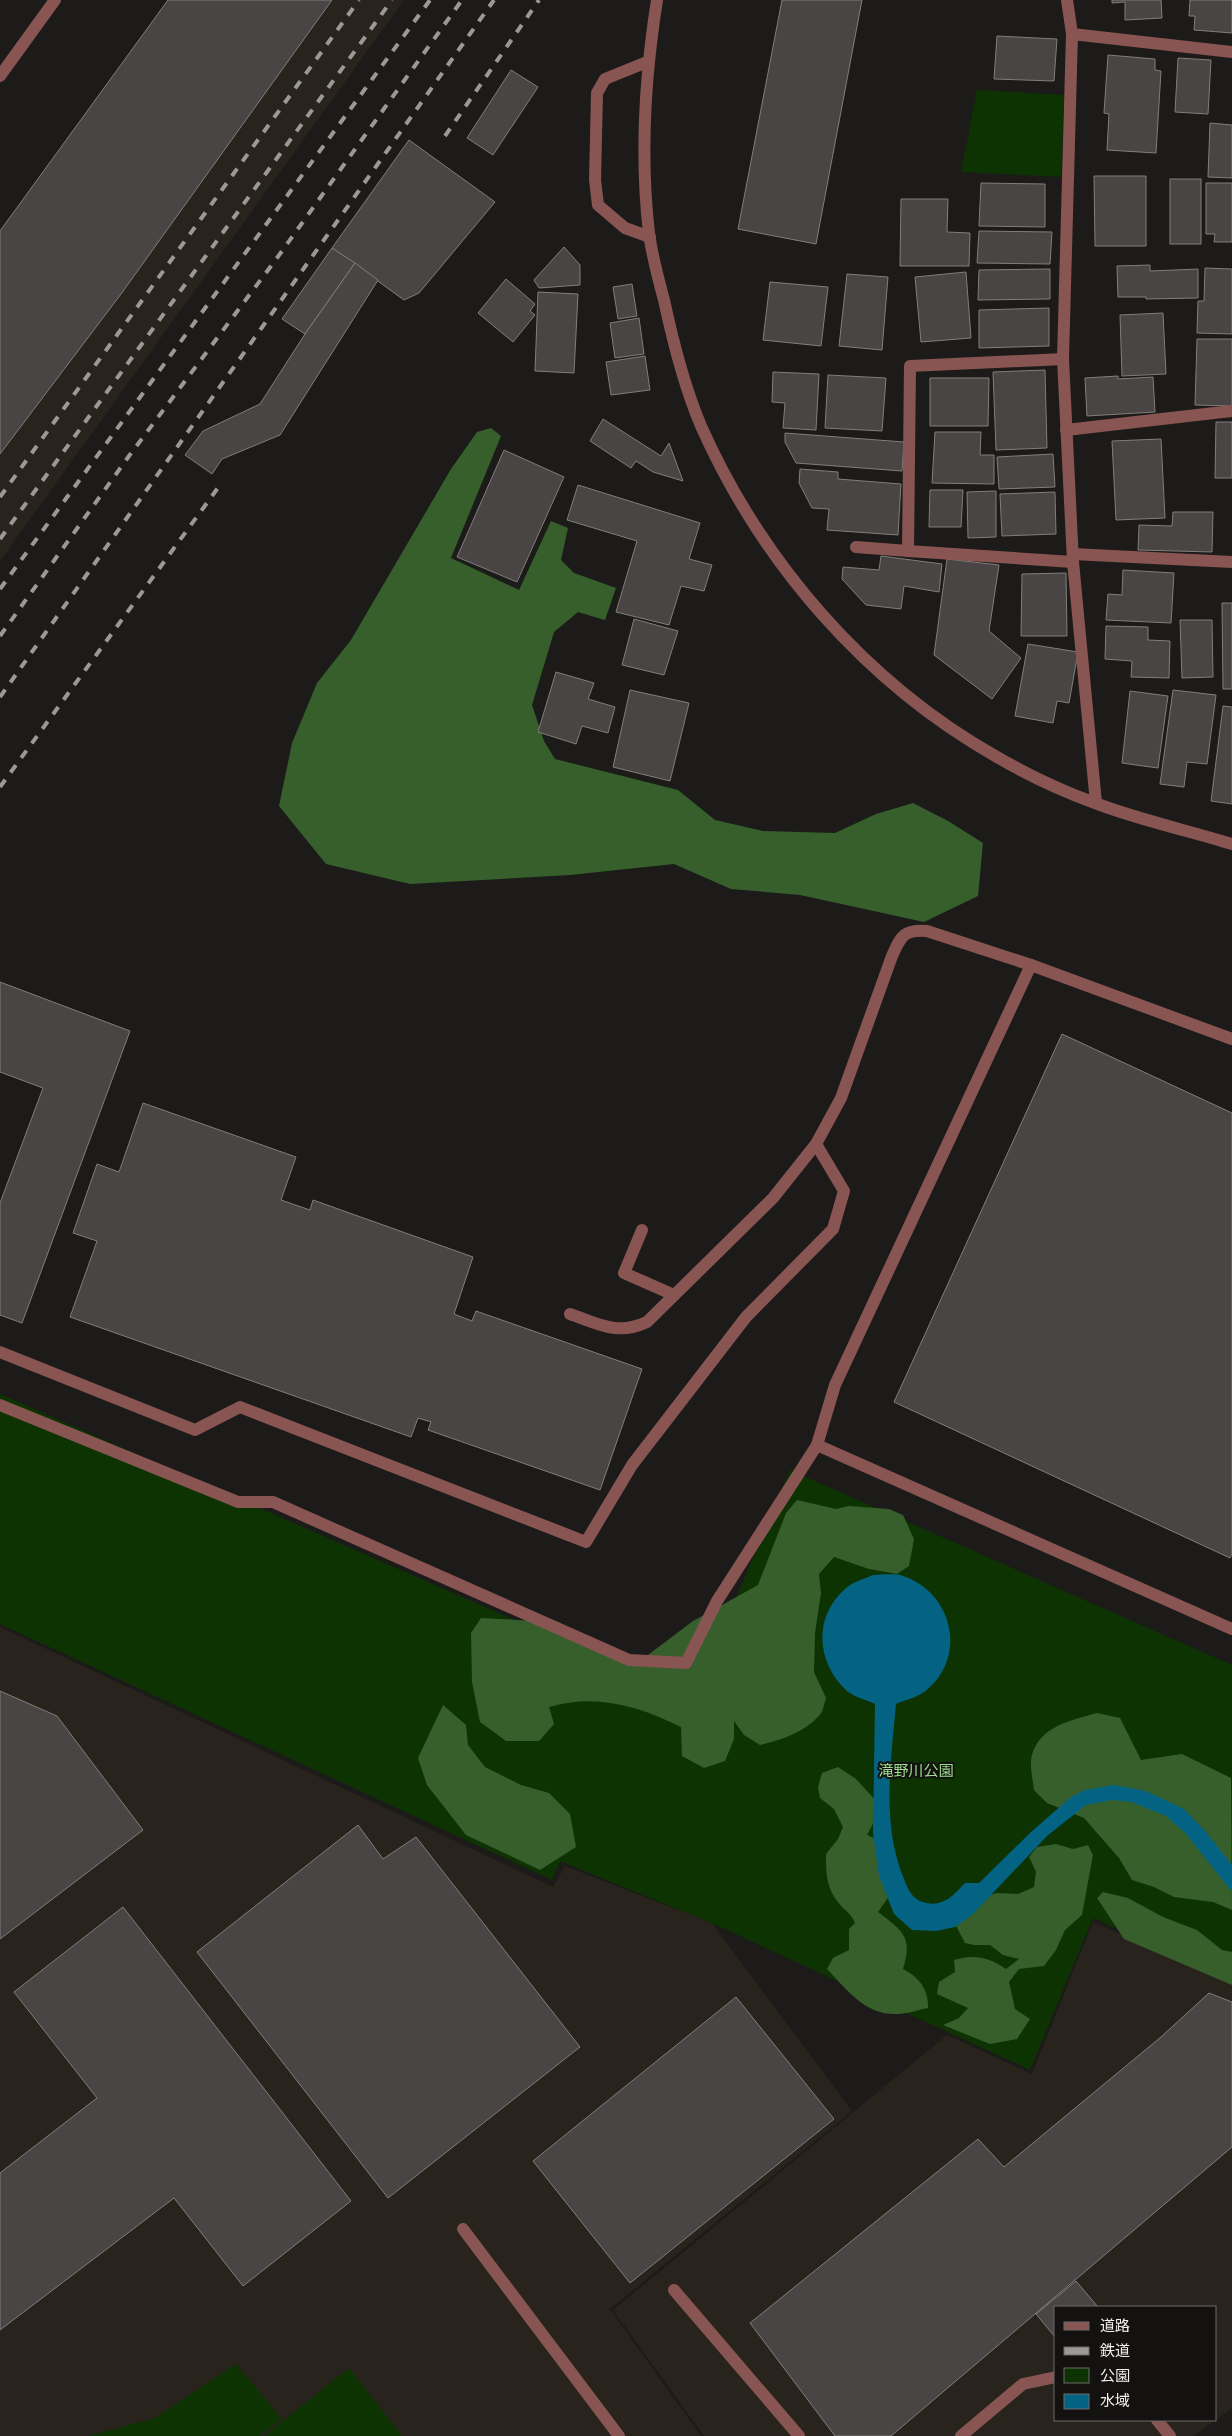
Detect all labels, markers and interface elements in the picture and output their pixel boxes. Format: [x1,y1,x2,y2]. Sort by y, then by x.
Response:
park label: 滝野川公園 [878,1761,954,1779]
legend [1054,2306,1217,2421]
text: 道路 [1100,2316,1130,2334]
text: 鉄道 [1100,2341,1130,2359]
text: 公園 [1100,2366,1130,2384]
text: 水域 [1100,2391,1130,2409]

